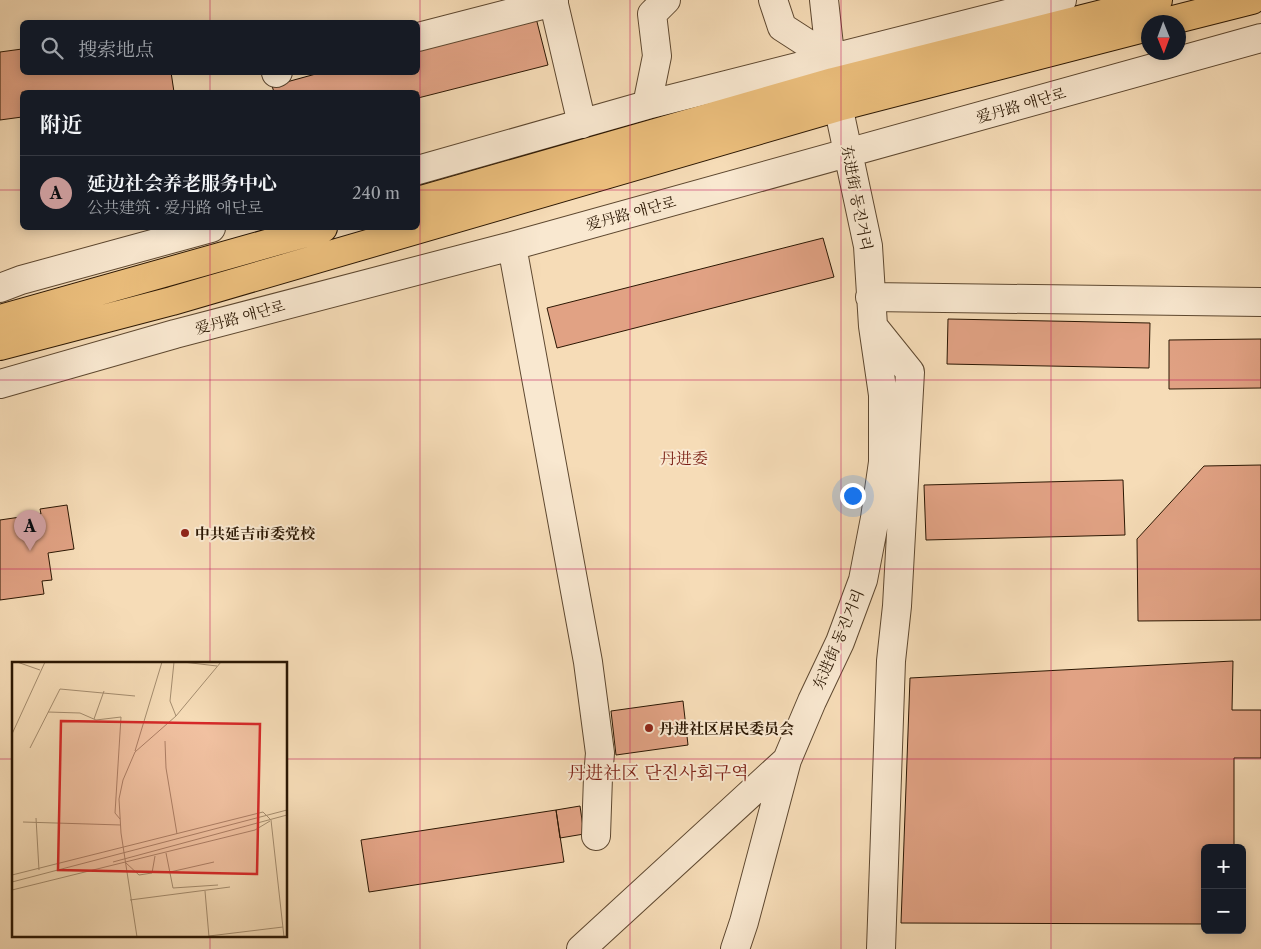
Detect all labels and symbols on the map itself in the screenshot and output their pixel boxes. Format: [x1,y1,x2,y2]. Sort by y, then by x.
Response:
north arrow [1141,15,1186,60]
street label: 爱丹路 애단로 [974,83,1069,127]
street label: 东进街 동진거리 [837,144,877,252]
street label: 爱丹路 애단로 [584,192,679,234]
street label: 爱丹路 애단로 [193,296,288,338]
district label: 丹进委 [660,448,708,468]
your location [840,483,866,509]
pin: A [14,510,46,551]
place label: 中共延吉市委党校 [195,524,316,543]
marker: 中共延吉市委党校 [179,527,191,539]
street label: 东进街 동진거리 [808,586,868,692]
inset map [12,662,288,936]
place label: 丹进社区居民委员会 [659,719,794,738]
marker: 丹进社区居民委员会 [643,722,655,734]
district label: 丹进社区 단진사회구역 [567,762,749,784]

